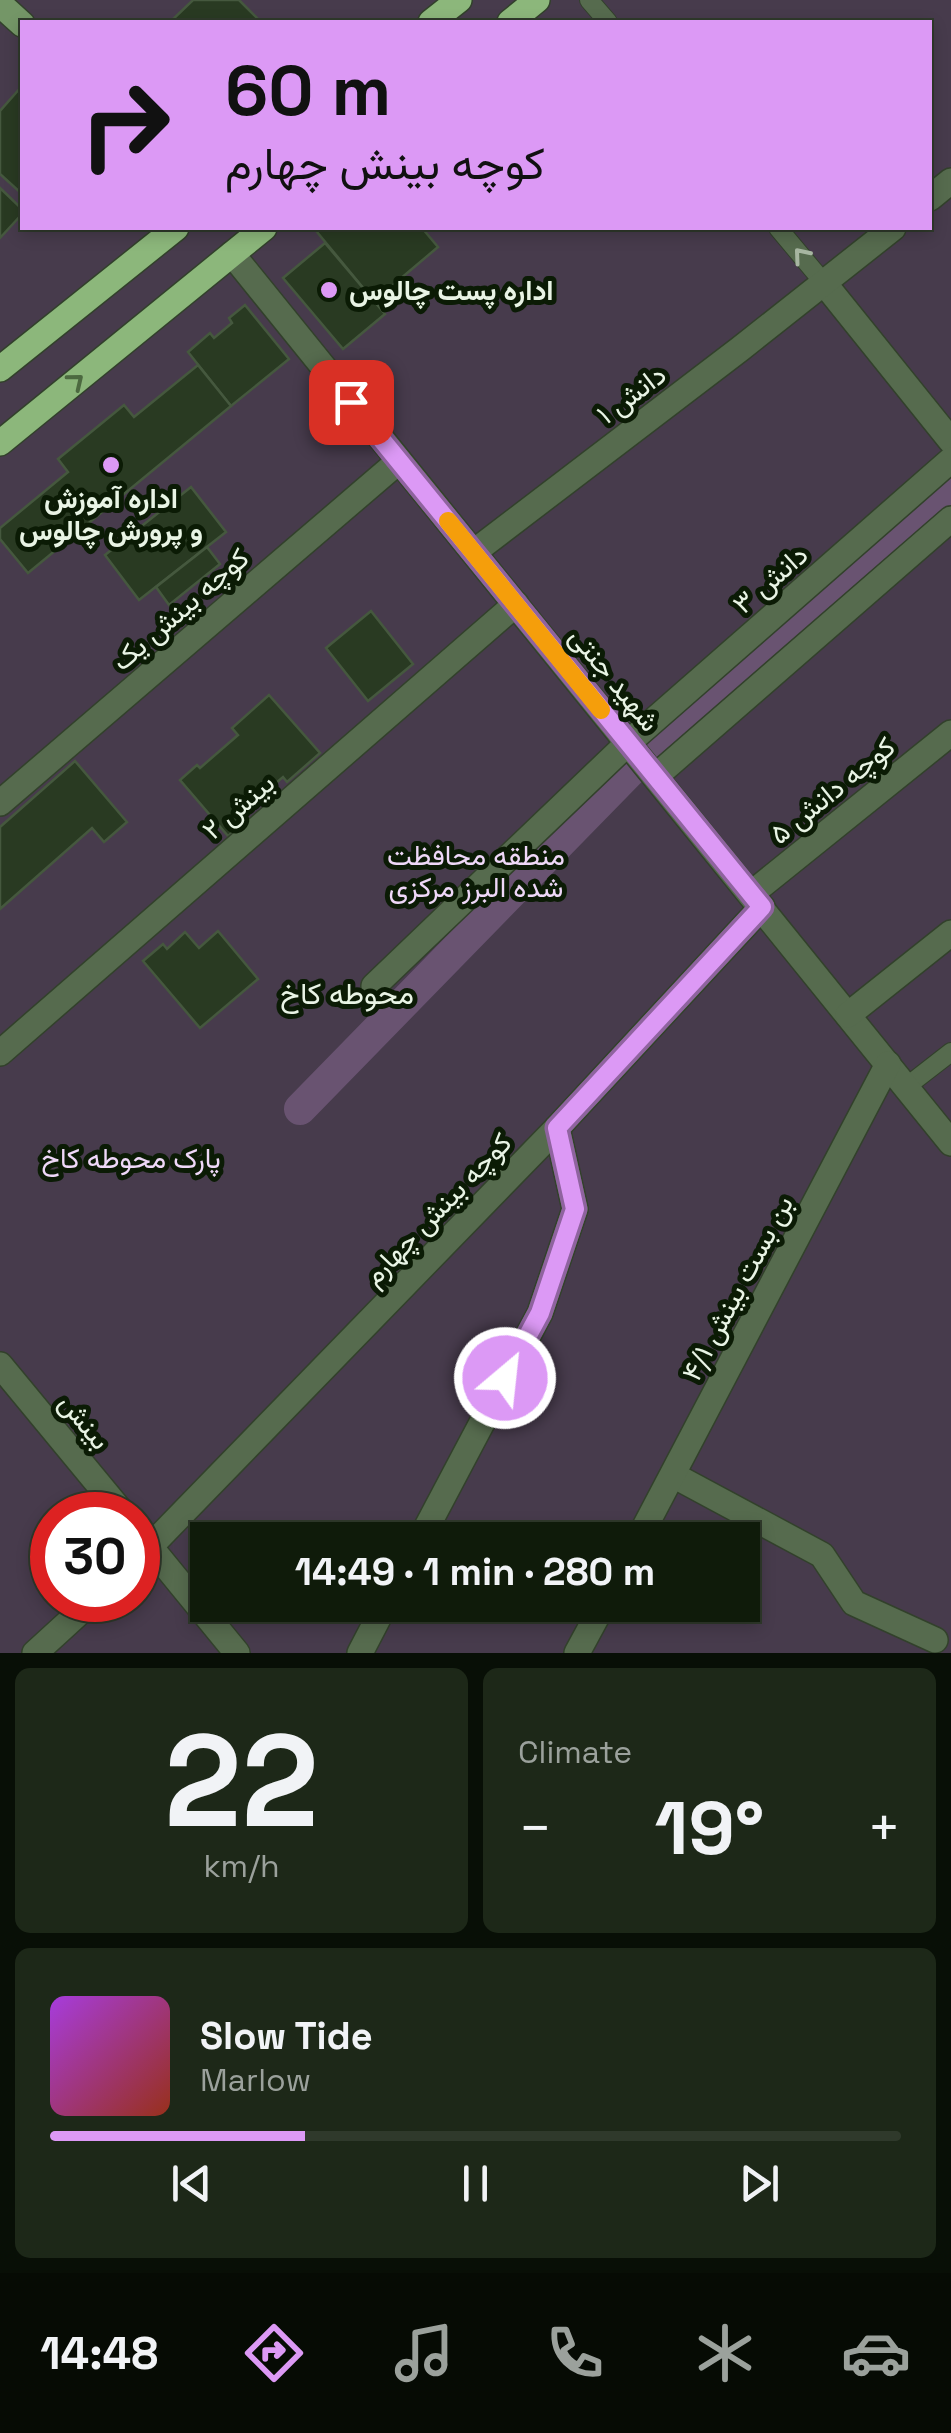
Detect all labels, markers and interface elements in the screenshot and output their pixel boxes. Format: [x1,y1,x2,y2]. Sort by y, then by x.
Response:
text: 60 m [225,46,391,135]
icon: right [60,60,190,190]
text: کوچه بینش چهارم [225,135,545,192]
one-way arrow [795,248,813,266]
place label: اداره پست چالوس [349,272,554,310]
marker: اداره پست چالوس [318,279,340,301]
street label: دانش ۱ [589,356,673,432]
pin [309,360,394,445]
one-way arrow [64,375,82,393]
icon: arrive [324,375,379,430]
marker: اداره آموزش و پرورش چالوس [100,454,122,476]
place label: اداره آموزش و پرورش چالوس [19,480,203,550]
street label: دانش ۳ [725,536,815,622]
street label: کوچه بینش یک [104,540,257,679]
street label: شهید جنتی [562,619,668,739]
street label: کوچه دانش ۵ [762,728,903,852]
street label: بینش ۲ [194,765,282,847]
park label: منطقه محافظت شده البرز مرکزی [387,837,565,905]
district label: محوطه کاخ [280,974,414,1014]
street label: کوچه بینش چهارم [355,1125,520,1294]
park label: پارک محوطه کاخ [41,1140,221,1177]
street label: بن بست بینش ۴/۱ [673,1189,801,1387]
position arrow [453,1326,557,1430]
street label: بینش [51,1385,119,1457]
speed limit sign: 30 [30,1492,160,1622]
text: 14:49 · 1 min · 280 m [295,1548,655,1596]
text: 22 [164,1698,319,1864]
text: Climate [518,1732,632,1772]
text: 19° [655,1780,764,1876]
text: − [518,1793,552,1863]
text: + [867,1793,901,1863]
text: km/h [203,1846,280,1886]
text: Slow Tide [200,2012,373,2060]
text: Marlow [200,2060,311,2100]
icon: previous [164,2156,219,2211]
icon: pause [448,2156,503,2211]
icon: next [732,2156,787,2211]
icon: directions [239,2318,309,2388]
icon: music [389,2318,459,2388]
icon: phone [540,2318,610,2388]
icon: climate [690,2318,760,2388]
icon: car [841,2318,911,2388]
text: 14:48 [40,2325,158,2382]

